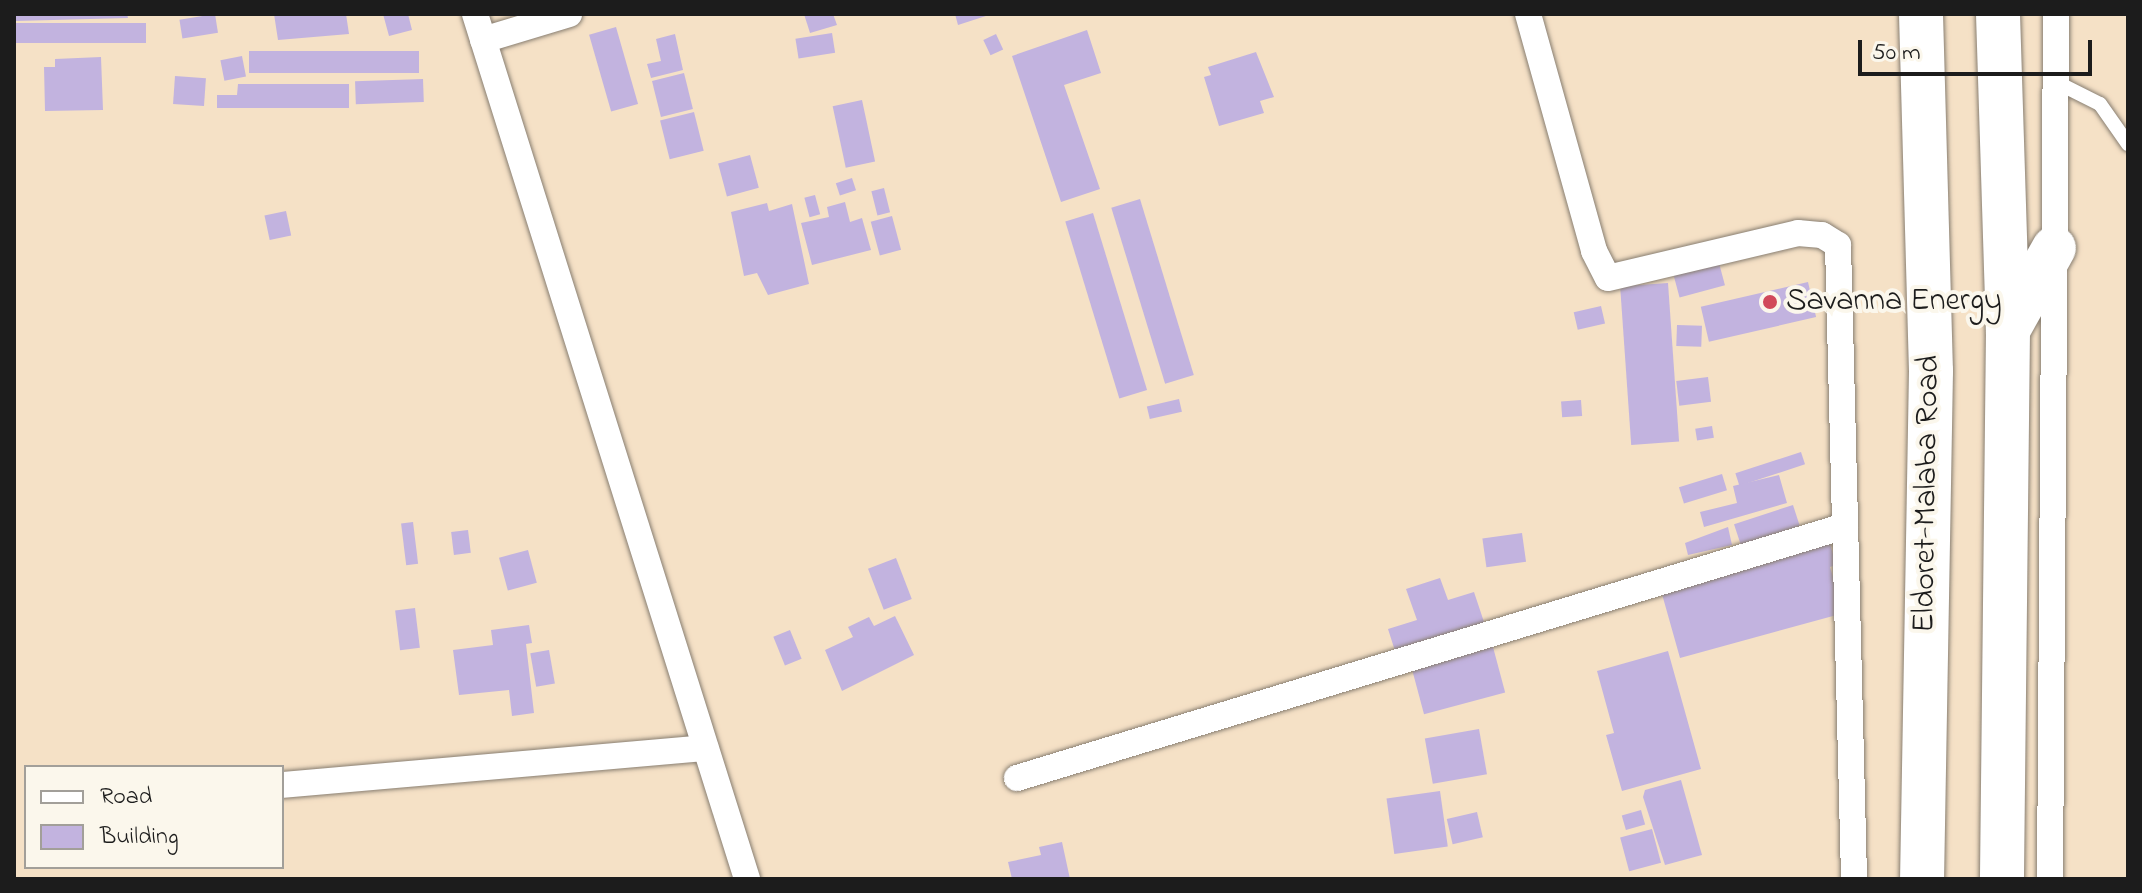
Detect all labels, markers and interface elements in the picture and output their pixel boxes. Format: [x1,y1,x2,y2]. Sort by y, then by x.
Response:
scale bar [1862,24,2096,74]
text: 50 m [1872,36,1921,71]
place label: Savanna Energy [1786,283,2002,321]
marker: Savanna Energy [1761,293,1779,311]
street label: Eldoret-Malaba Road [1906,355,1950,633]
legend [24,765,284,869]
text: Road [100,780,152,815]
text: Building [100,820,179,855]

